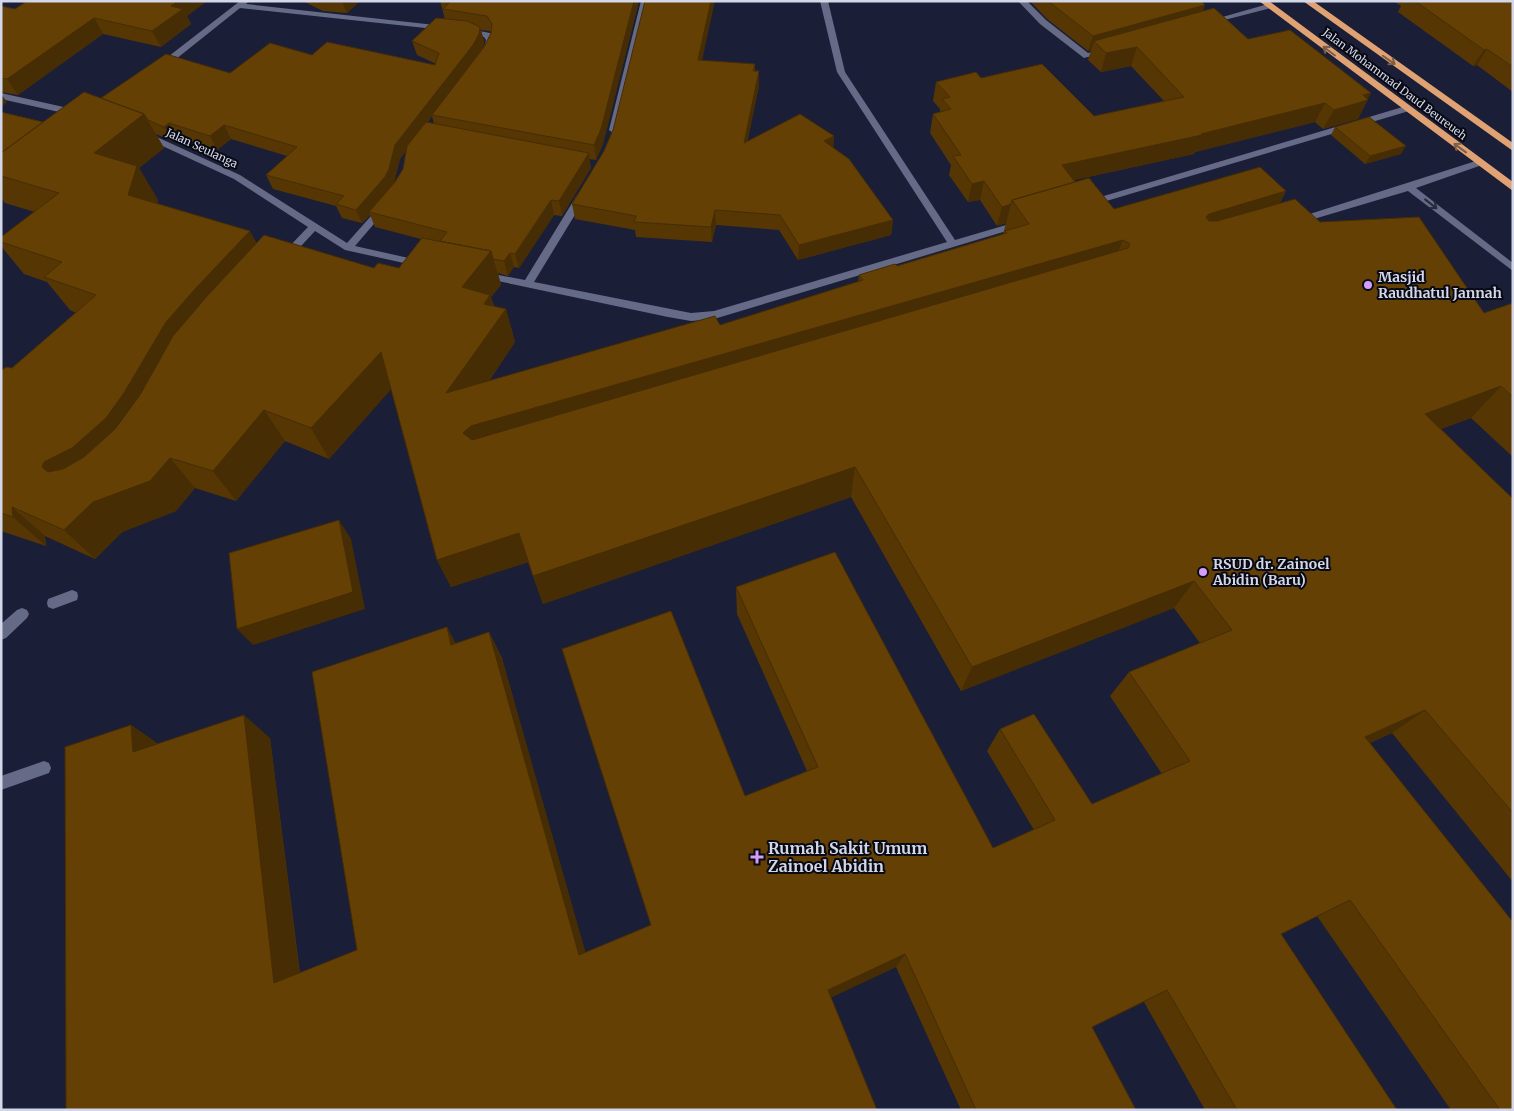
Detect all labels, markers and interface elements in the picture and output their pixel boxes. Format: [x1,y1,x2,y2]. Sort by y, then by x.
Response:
street label: Jalan Mohammad Daud Beureueh [1319,25,1470,143]
one-way arrow [1322,46,1336,56]
one-way arrow [1382,55,1396,65]
street label: Jalan Seulanga [163,125,240,171]
one-way arrow [1453,143,1467,153]
one-way arrow [1424,198,1437,209]
place label: Masjid Raudhatul Jannah [1378,268,1502,302]
marker: Masjid Raudhatul Jannah [1362,279,1374,291]
place label: RSUD dr. Zainoel Abidin (Baru) [1212,555,1330,589]
marker: RSUD dr. Zainoel Abidin (Baru) [1197,566,1209,578]
place label: Rumah Sakit Umum Zainoel Abidin [768,838,927,876]
marker: Rumah Sakit Umum Zainoel Abidin [750,850,764,864]

